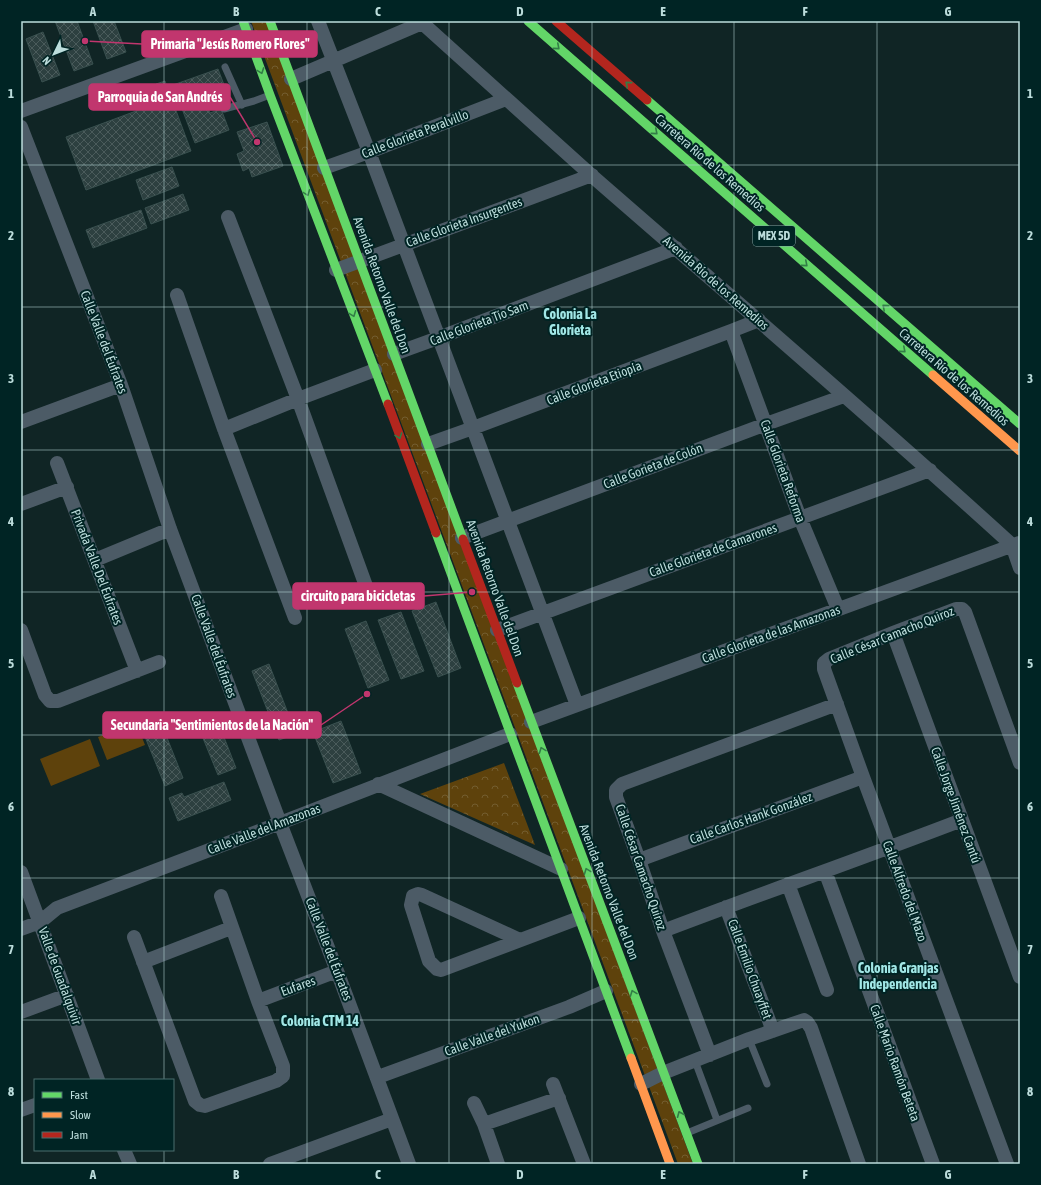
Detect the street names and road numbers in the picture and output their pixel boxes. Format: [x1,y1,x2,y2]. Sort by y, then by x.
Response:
street label: Calle Glorieta Peralvillo [359,107,471,161]
street label: Carretera Río de los Remedios [652,111,768,215]
street label: Calle Glorieta Insurgentes [404,194,525,250]
street label: Avenida Retorno Valle del Don [350,215,414,355]
road number: MEX 5D [753,226,795,246]
street label: Avenida Río de los Remedios [660,233,772,333]
street label: Calle Valle del Éufrates [77,288,131,396]
street label: Calle Glorieta Tío Sam [428,297,530,349]
street label: Carretera Río de los Remedios [896,325,1012,429]
street label: Calle Glorieta Etiopía [544,358,644,408]
street label: Calle Glorieta Reforma [757,418,809,524]
street label: Calle Gorieta de Colón [601,440,705,492]
street label: Privada Valle Del Éufrates [68,507,126,627]
street label: Avenida Retorno Valle del Don [463,518,527,658]
street label: Calle Glorieta de Camarones [647,520,779,580]
street label: Calle Valle del Éufrates [188,592,240,700]
street label: Calle Glorieta de las Amazonas [700,602,843,666]
street label: Calle César Camacho Quiroz [828,603,956,667]
street label: Calle Jorge Jiménez Cantú [928,745,984,865]
street label: Calle Carlos Hank González [688,789,815,847]
street label: Calle Valle del Amazonas [206,800,323,857]
street label: Calle César Camacho Quiroz [612,802,670,932]
street label: Avenida Retorno Valle del Don [576,822,642,962]
street label: Calle Alfredo del Mazo [880,839,930,943]
street label: Calle Valle del Éufrates [302,895,356,1003]
street label: Calle Emilio Chuayffet [725,917,775,1021]
street label: Valle de Guadalquivir [35,925,85,1027]
street label: Eufares [279,973,318,999]
street label: Calle Mario Ramón Beteta [867,1003,923,1123]
street label: Calle Valle del Yukon [442,1011,542,1059]

